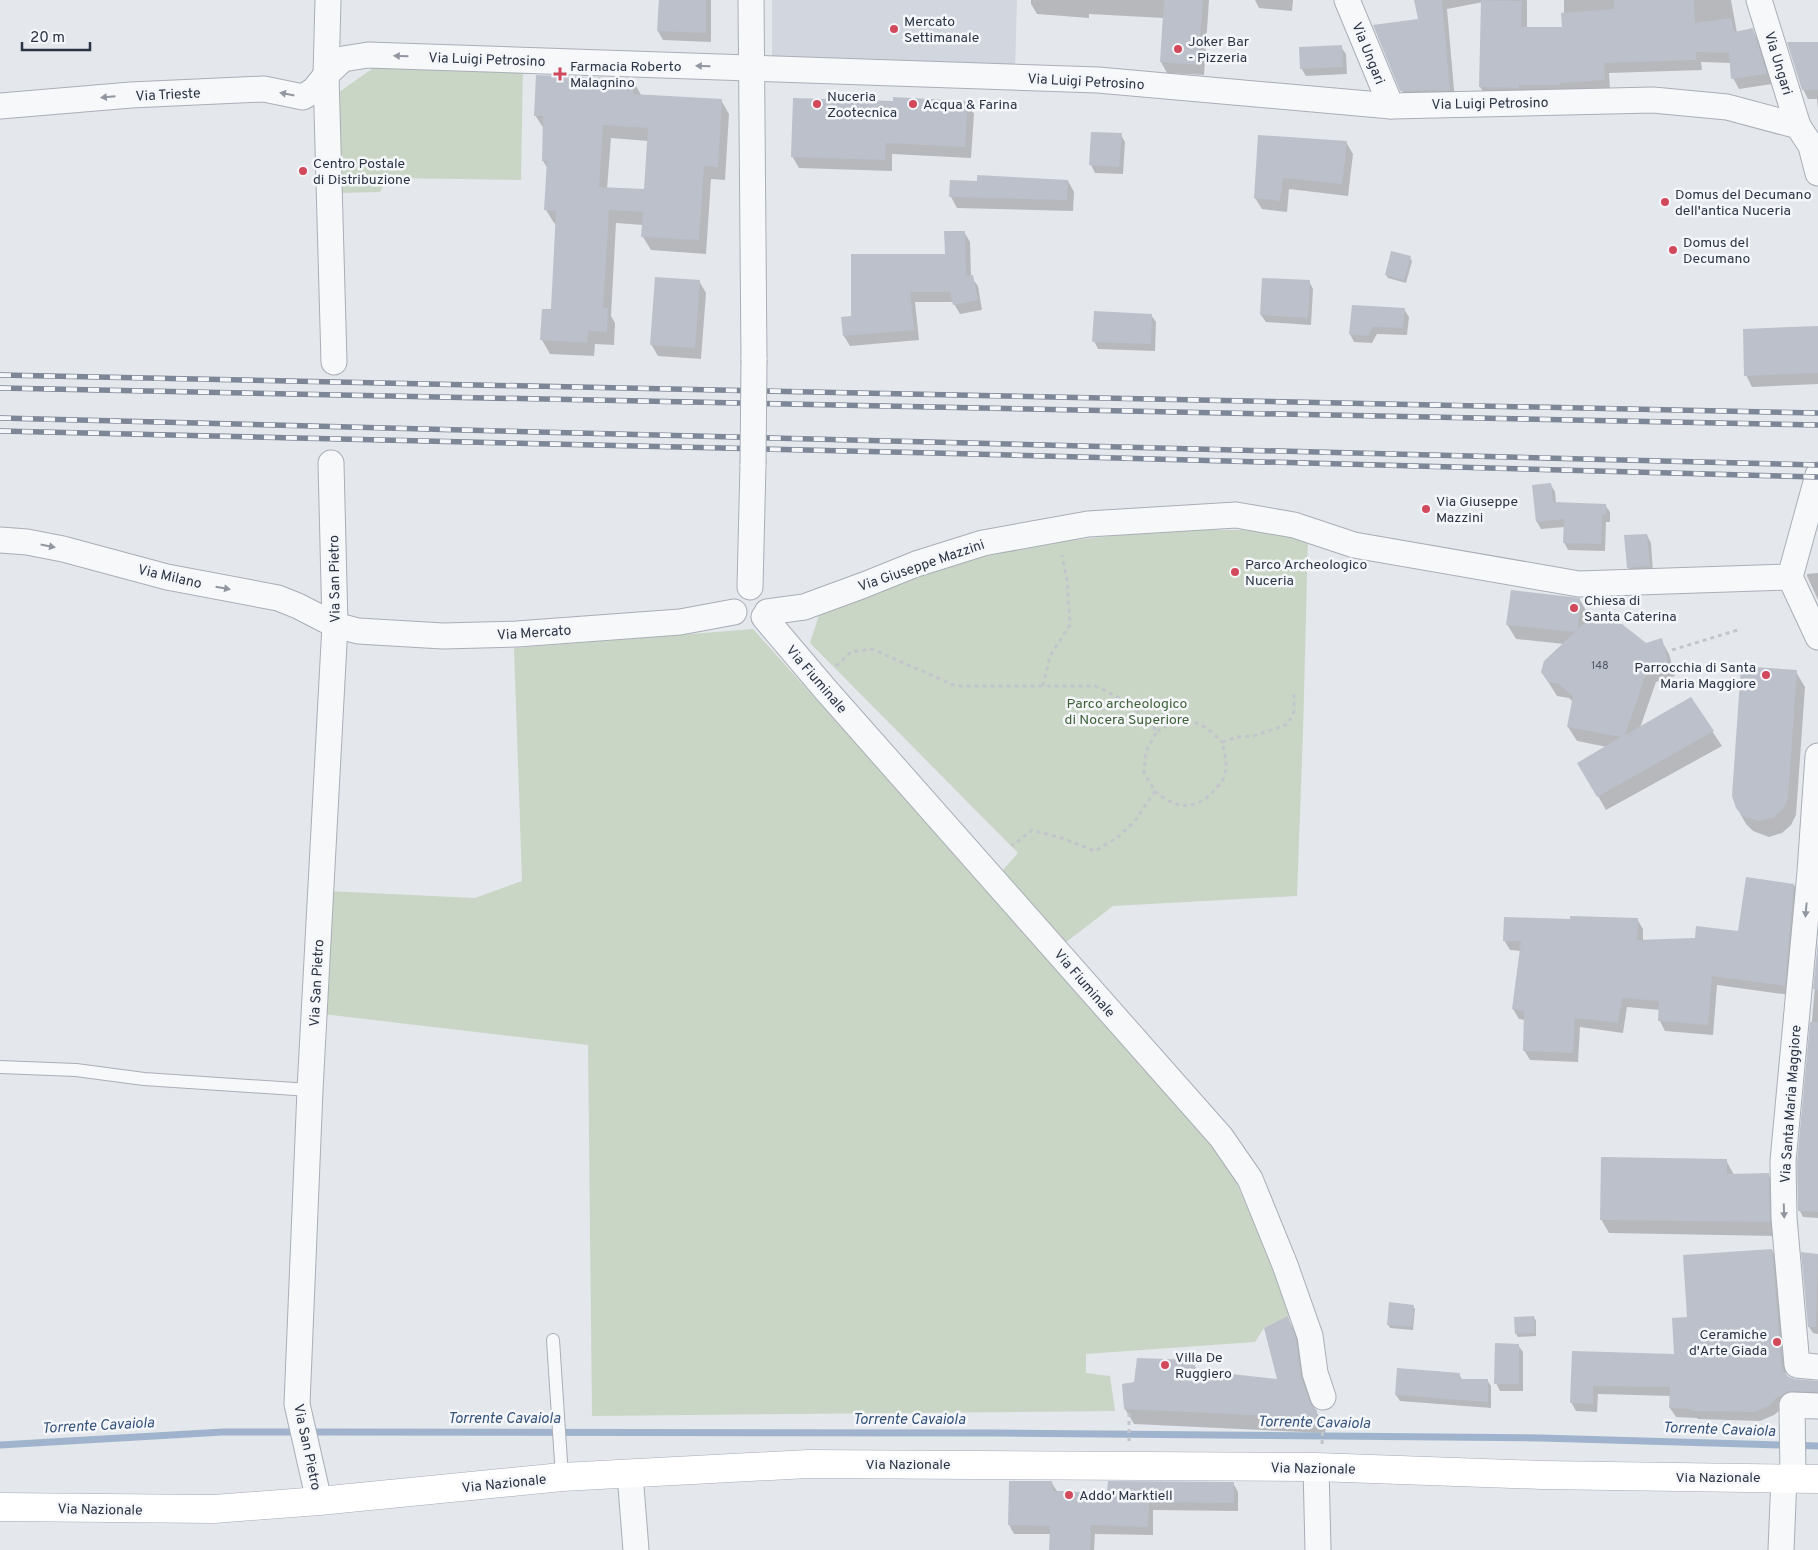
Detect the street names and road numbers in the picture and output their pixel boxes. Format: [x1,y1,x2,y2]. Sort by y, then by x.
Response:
street label: Via Ungari [1347,20,1388,87]
street label: Via Ungari [1760,30,1795,97]
street label: Via Luigi Petrosino [428,50,546,71]
street label: Via Luigi Petrosino [1027,71,1145,94]
street label: Via Trieste [135,85,201,106]
street label: Via Luigi Petrosino [1431,95,1549,114]
street label: Via San Pietro [326,535,345,623]
street label: Via Giuseppe Mazzini [856,537,987,596]
street label: Via Milano [136,562,204,593]
street label: Via Mercato [496,622,572,645]
street label: Via Fiuminale [782,642,850,718]
street label: Via San Pietro [307,939,328,1027]
street label: Via Fiuminale [1050,946,1118,1022]
street label: Via Santa Maria Maggiore [1777,1024,1806,1184]
street label: Via San Pietro [289,1403,324,1492]
street label: Via Nazionale [865,1457,951,1474]
street label: Via Nazionale [1270,1460,1356,1479]
street label: Via Nazionale [1675,1470,1761,1487]
street label: Via Nazionale [461,1472,547,1497]
street label: Via Nazionale [57,1501,143,1520]

